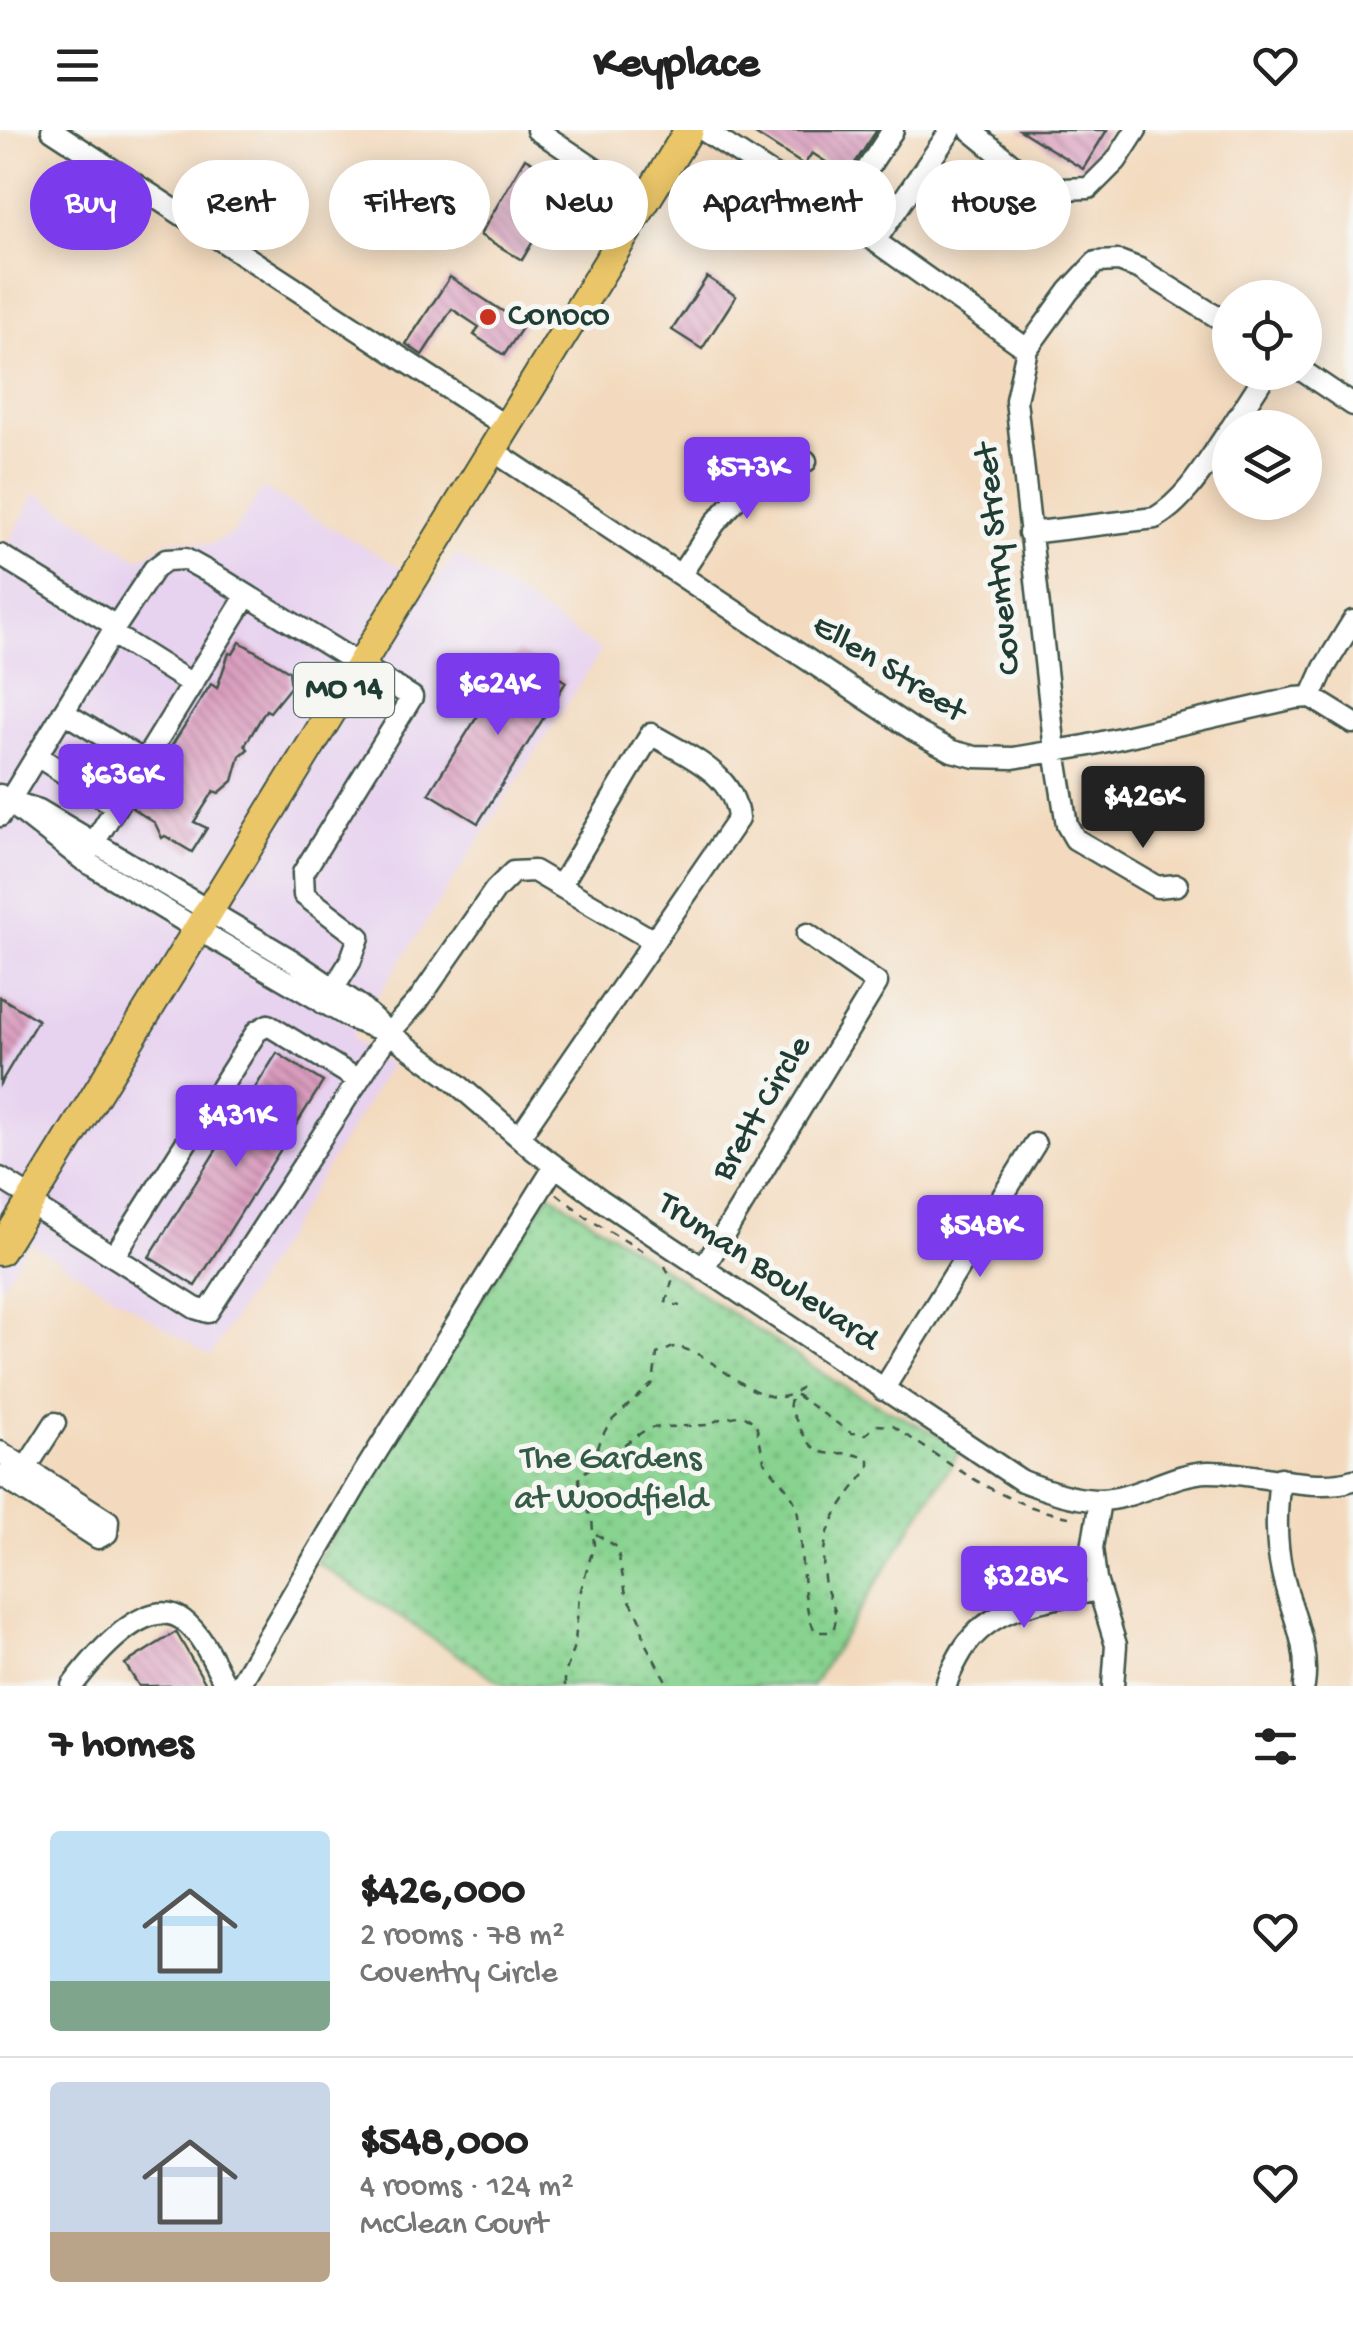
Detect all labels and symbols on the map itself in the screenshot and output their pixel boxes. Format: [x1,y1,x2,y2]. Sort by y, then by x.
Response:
place label: Conoco [508,297,610,338]
marker: Conoco [477,306,499,328]
pin: $573K [677,437,817,522]
street label: Coventry Street [967,438,1033,677]
street label: Ellen Street [804,607,975,735]
pin: $624K [428,653,568,738]
road number: MO 14 [294,663,394,717]
pin: $636K [51,744,191,829]
pin: $426K [1073,766,1213,851]
street label: Brett Circle [703,1028,823,1190]
pin: $431K [166,1085,306,1170]
street label: Truman Boulevard [647,1183,887,1363]
pin: $548K [910,1195,1050,1280]
park label: The Gardens at Woodfield [514,1440,710,1521]
pin: $328K [954,1546,1094,1631]

